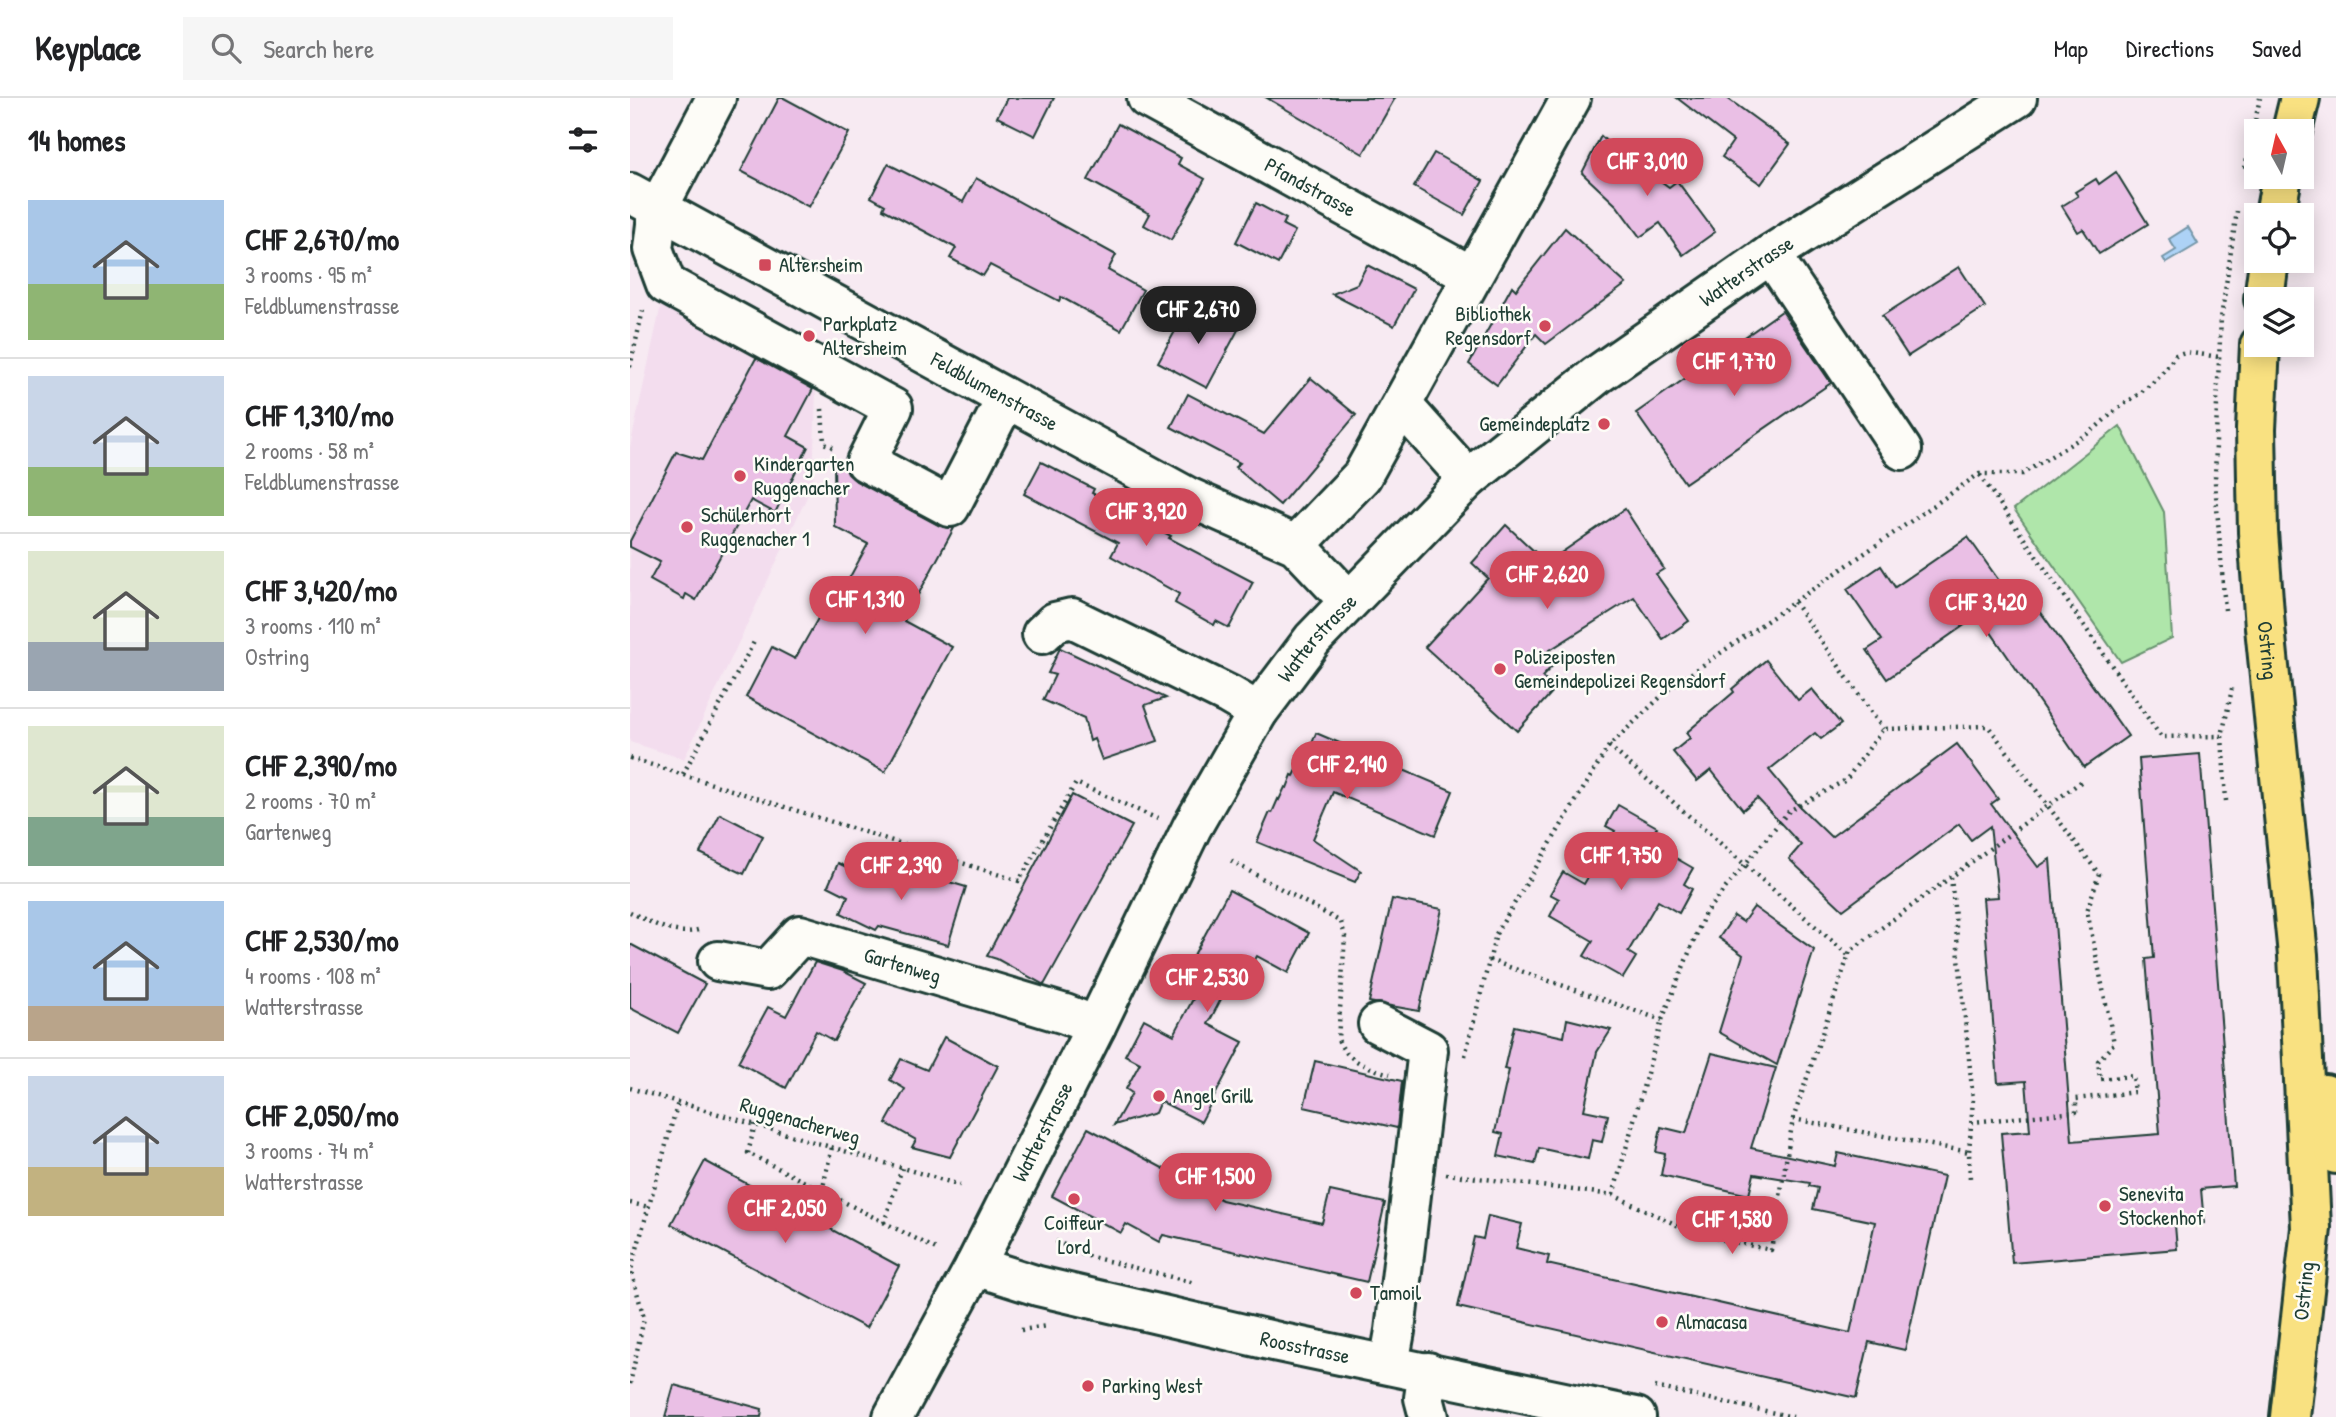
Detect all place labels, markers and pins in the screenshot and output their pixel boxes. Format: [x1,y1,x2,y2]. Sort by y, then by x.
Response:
pin: CHF 3,010 [1567,139,1727,198]
place label: Altersheim [779,250,863,279]
marker: Altersheim [757,257,773,273]
pin: CHF 2,670 [1118,286,1278,346]
place label: Bibliothek Regensdorf [1446,299,1531,352]
place label: Parkplatz Altersheim [823,309,907,362]
marker: Bibliothek Regensdorf [1537,318,1553,334]
marker: Parkplatz Altersheim [801,328,817,344]
pin: CHF 1,770 [1654,338,1814,398]
place label: Gemeindeplatz [1479,409,1590,438]
marker: Gemeindeplatz [1596,416,1612,432]
place label: Kindergarten Ruggenacher [754,449,855,502]
marker: Kindergarten Ruggenacher [732,468,748,484]
pin: CHF 3,920 [1066,489,1226,548]
place label: Schülerhort Ruggenacher 1 [701,500,810,553]
marker: Schülerhort Ruggenacher 1 [679,519,695,535]
pin: CHF 2,620 [1467,552,1627,611]
pin: CHF 1,310 [785,576,945,636]
pin: CHF 3,420 [1906,580,2066,639]
place label: Polizeiposten Gemeindepolizei Regensdorf [1514,642,1726,695]
marker: Polizeiposten Gemeindepolizei Regensdorf [1492,661,1508,677]
pin: CHF 2,140 [1267,742,1427,801]
pin: CHF 1,750 [1541,832,1701,892]
pin: CHF 2,390 [821,842,981,902]
pin: CHF 2,530 [1127,954,1287,1014]
place label: Angel Grill [1173,1081,1254,1110]
marker: Angel Grill [1151,1088,1167,1104]
pin: CHF 1,500 [1135,1154,1295,1213]
place label: Senevita Stockenhof [2119,1179,2204,1232]
pin: CHF 2,050 [705,1186,865,1245]
marker: Coiffeur Lord [1066,1191,1082,1207]
pin: CHF 1,580 [1652,1196,1812,1256]
marker: Senevita Stockenhof [2097,1198,2113,1214]
place label: Coiffeur Lord [1044,1208,1104,1261]
place label: Tamoil [1370,1278,1422,1307]
marker: Tamoil [1348,1285,1364,1301]
place label: Almacasa [1676,1307,1747,1336]
marker: Almacasa [1654,1314,1670,1330]
place label: Parking West [1102,1371,1203,1400]
marker: Parking West [1080,1378,1096,1394]

